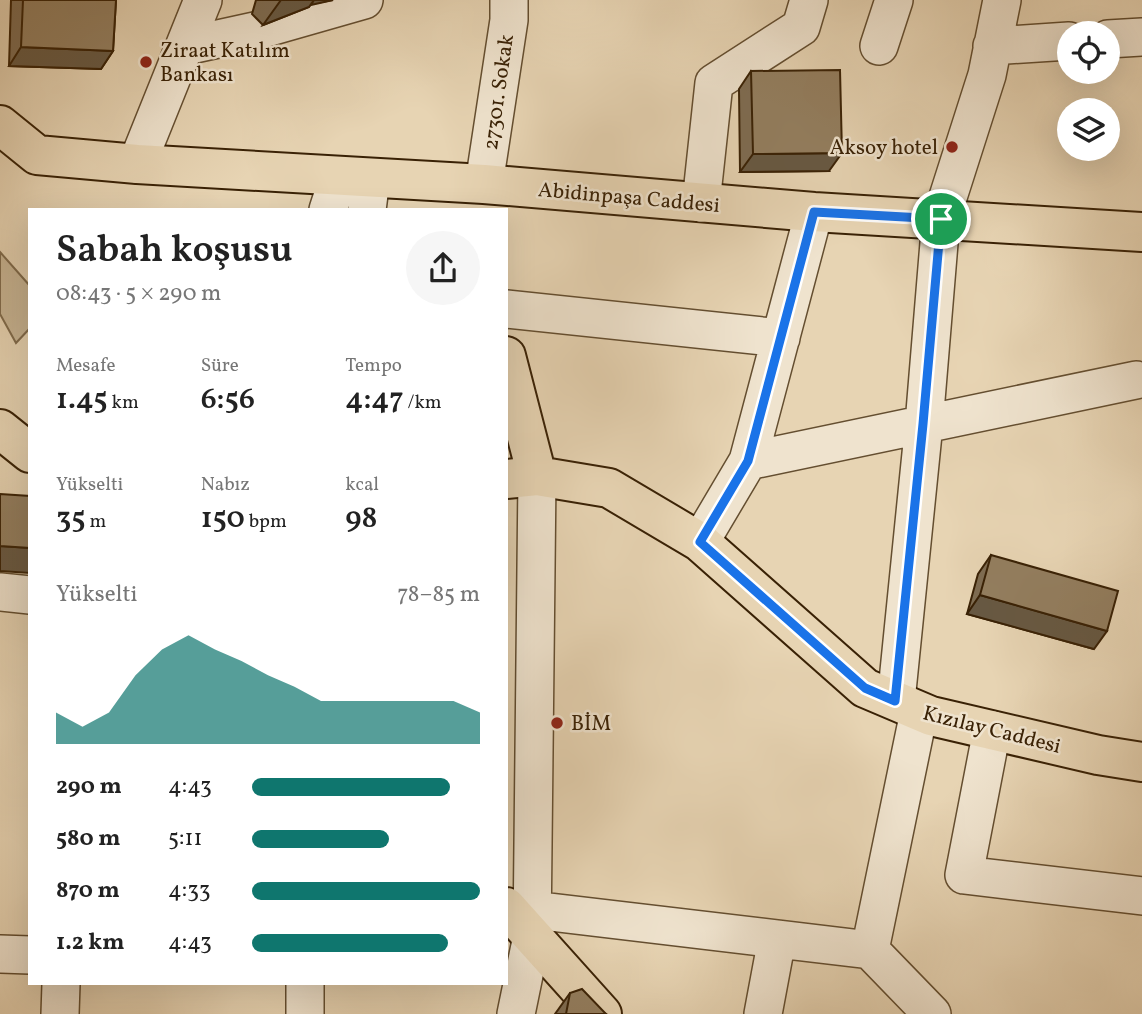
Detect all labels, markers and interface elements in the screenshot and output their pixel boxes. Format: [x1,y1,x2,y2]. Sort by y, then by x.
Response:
map controls [1057,21,1120,161]
button: locate [1057,21,1120,84]
street label: 27301. Sokak [477,32,522,152]
place label: Ziraat Katılım Bankası [160,37,290,90]
marker: Ziraat Katılım Bankası [138,54,154,70]
button: layers [1057,98,1120,161]
place label: Aksoy hotel [830,134,938,163]
marker: Aksoy hotel [944,139,960,155]
street label: Abidinpaşa Caddesi [537,176,721,221]
pin [911,189,971,249]
icon: arrive [922,200,960,238]
text: Sabah koşusu [56,225,293,278]
button: share [406,231,480,305]
text: 08:43 · 5 × 290 m [56,278,221,310]
text: Mesafe [56,353,115,379]
text: Süre [201,353,239,379]
text: Tempo [345,353,402,379]
text: 1.45 [56,379,108,421]
text: 6:56 [201,379,255,421]
text: 4:47 [345,379,404,421]
text: km [108,390,139,416]
text: /km [404,390,442,416]
text: Yükselti [56,472,123,498]
text: Nabız [201,472,250,498]
text: kcal [345,472,379,498]
text: 35 [56,498,86,540]
text: 150 [201,498,245,540]
text: 98 [345,498,377,540]
text: m [86,509,106,535]
text: bpm [245,509,287,535]
text: Yükselti [56,579,137,611]
text: 78–85 m [397,579,480,611]
street label: Kızılay Caddesi [919,699,1064,762]
place label: BİM [571,710,611,739]
marker: BİM [549,715,565,731]
text: 290 m [56,771,122,803]
text: 4:43 [168,771,212,803]
text: 580 m [56,823,121,855]
text: 5:11 [168,823,202,855]
text: 870 m [56,875,120,907]
text: 4:33 [168,875,211,907]
text: 1.2 km [56,927,125,959]
text: 4:43 [168,927,212,959]

